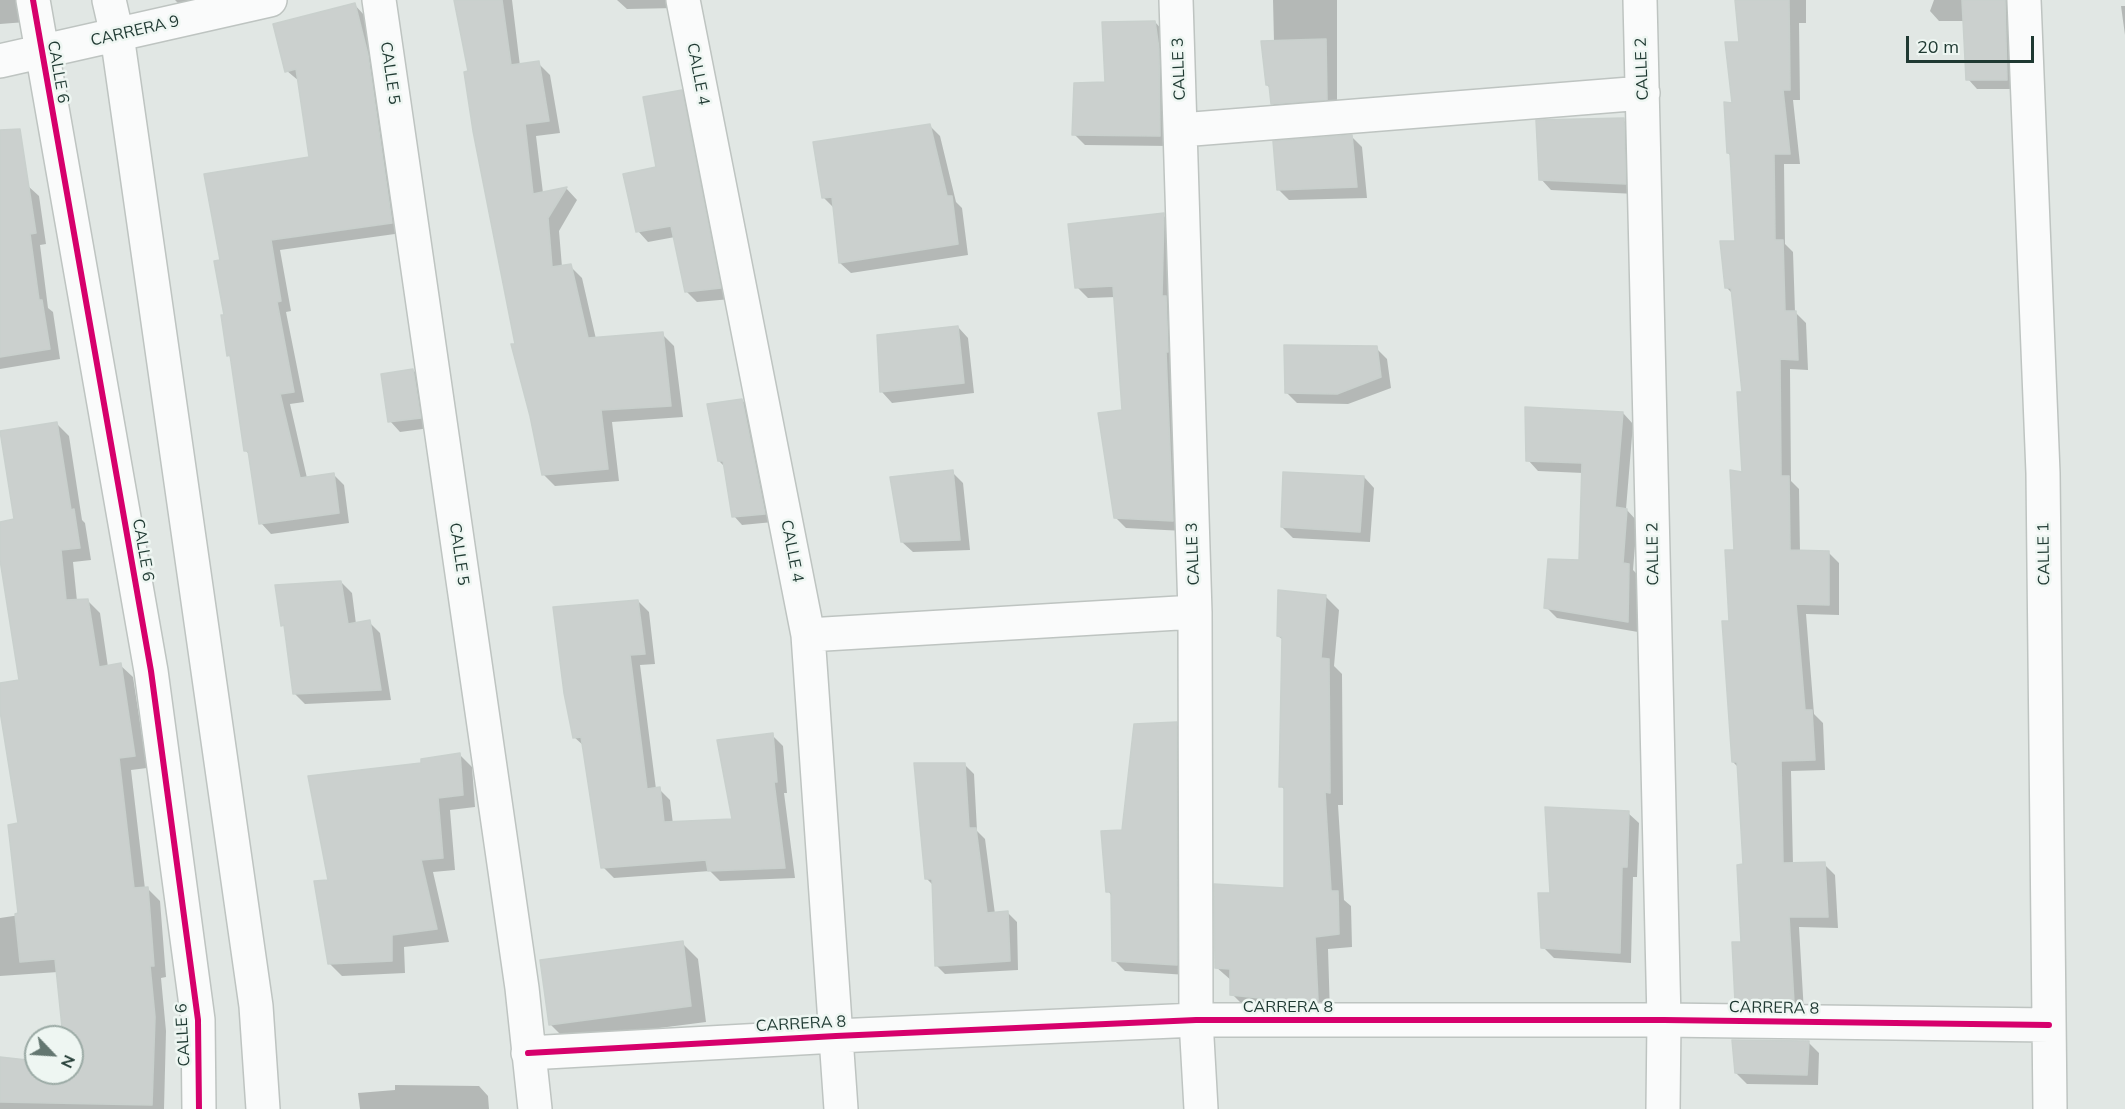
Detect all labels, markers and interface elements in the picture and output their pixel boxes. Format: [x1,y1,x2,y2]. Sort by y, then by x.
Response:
street label: CARRERA 9 [89,11,181,51]
scale bar [1909,24,2036,62]
text: 20 m [1917,35,1959,58]
street label: CALLE 3 [1168,37,1190,101]
street label: CALLE 2 [1631,37,1653,101]
street label: CALLE 6 [43,39,73,105]
street label: CALLE 5 [376,40,404,106]
street label: CALLE 4 [683,41,713,107]
street label: CALLE 6 [128,517,158,583]
street label: CALLE 4 [777,518,807,584]
street label: CALLE 5 [445,521,473,587]
street label: CALLE 3 [1182,522,1204,586]
street label: CALLE 2 [1643,522,1663,586]
street label: CALLE 1 [2034,522,2054,586]
street label: CARRERA 8 [1243,997,1333,1017]
street label: CARRERA 8 [1729,998,1819,1018]
street label: CALLE 6 [172,1003,194,1067]
street label: CARRERA 8 [755,1012,847,1036]
north arrow [24,1025,84,1085]
text: N [57,1052,80,1071]

